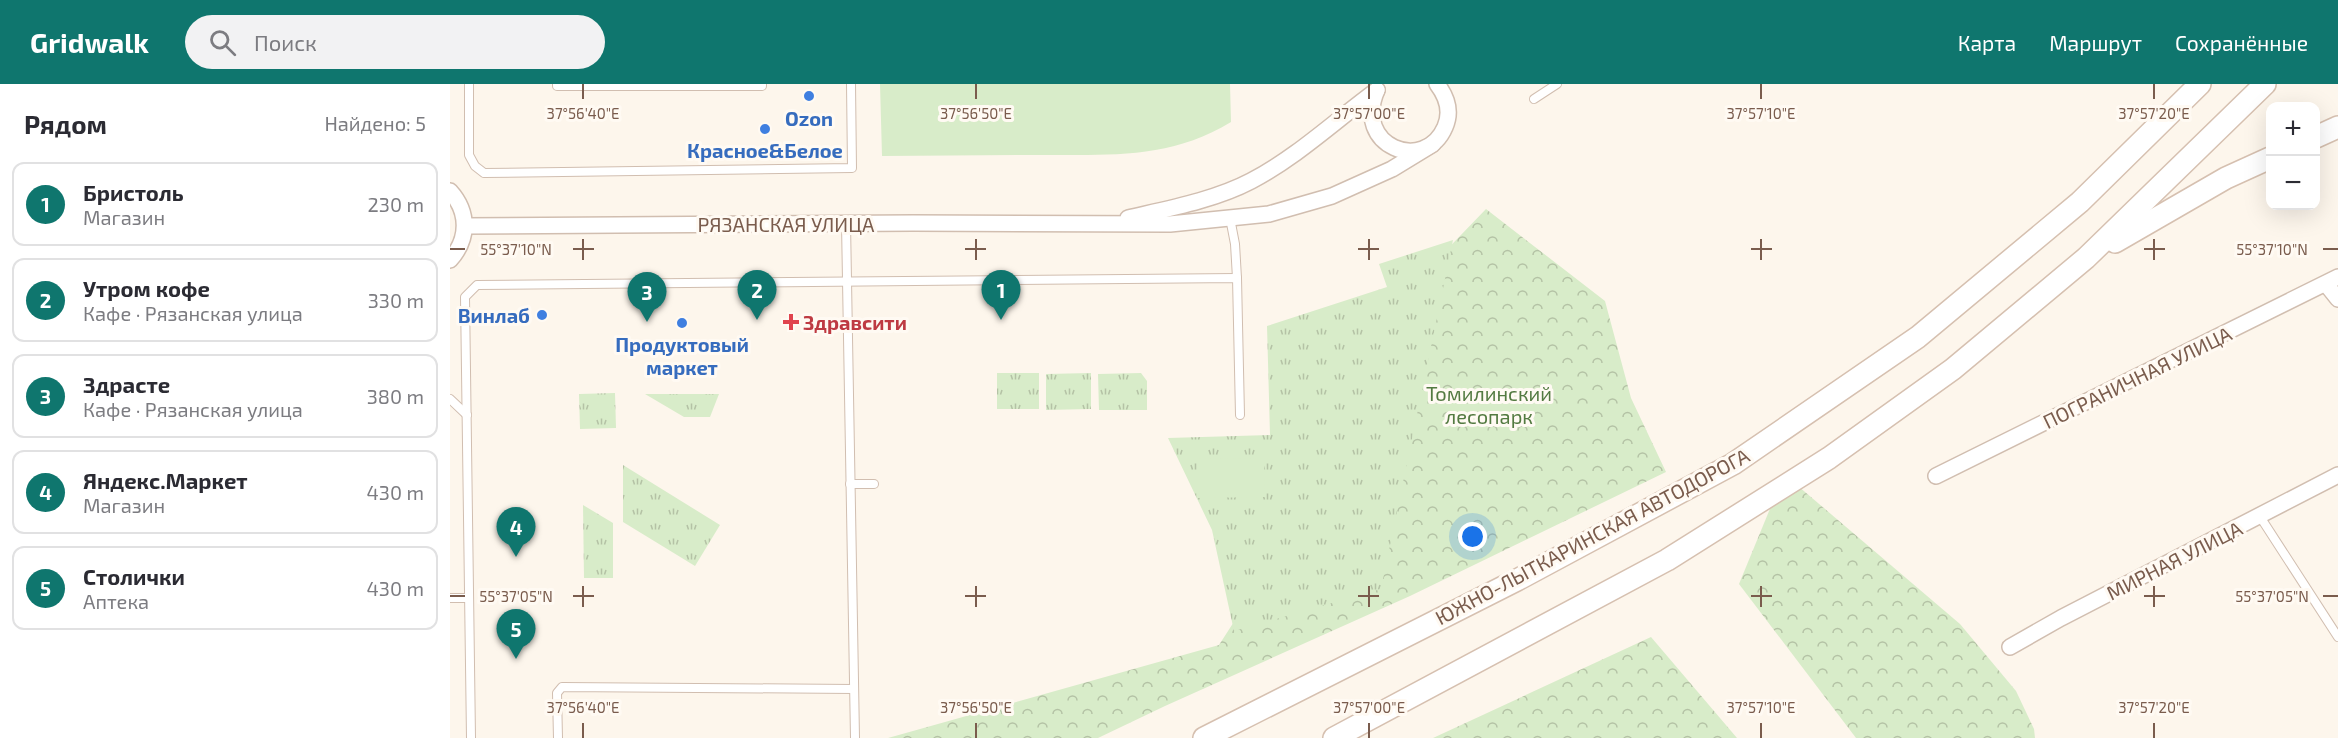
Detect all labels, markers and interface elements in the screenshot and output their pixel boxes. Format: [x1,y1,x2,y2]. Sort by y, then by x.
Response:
search box [185,15,605,69]
text: Gridwalk [30,25,149,59]
icon: search [206,26,239,59]
text: Поиск [254,29,317,55]
text: Карта [1958,30,2016,55]
text: Маршрут [2049,30,2142,55]
text: Сохранённые [2175,30,2308,55]
marker: Ozon [802,89,816,103]
map controls [2266,102,2320,210]
button: + [2266,102,2320,156]
text: 37°56'40"E [547,104,619,122]
text: 37°56'50"E [940,104,1012,122]
text: 37°57'00"E [1333,104,1405,122]
text: 37°57'10"E [1726,104,1796,122]
text: 37°57'20"E [2118,104,2190,122]
place label: Ozon [785,106,833,130]
text: Рядом [24,108,107,139]
text: Найдено: 5 [324,111,426,135]
marker: Красное&Белое [758,122,772,136]
place label: Красное&Белое [687,138,843,162]
button: − [2266,156,2320,210]
text: Бристоль [83,179,184,205]
text: 1 [41,192,50,216]
text: 230 m [368,192,424,216]
text: Магазин [83,205,165,229]
street label: РЯЗАНСКАЯ УЛИЦА [698,212,875,236]
text: 55°37'10"N [480,240,552,258]
text: 55°37'10"N [2236,240,2308,258]
pin: 2 [738,270,776,320]
pin: 1 [982,270,1020,320]
pin: 3 [628,272,666,322]
text: Утром кофе [83,275,210,301]
text: 2 [40,288,51,312]
text: 330 m [368,288,424,312]
text: Кафе · Рязанская улица [83,301,303,325]
place label: Винлаб [458,303,530,327]
marker: Винлаб [535,308,549,322]
place label: Здравсити [803,310,907,334]
marker: Здравсити [784,315,798,329]
marker: Продуктовый маркет [675,316,689,330]
street label: ПОГРАНИЧНАЯ УЛИЦА [2039,321,2236,433]
place label: Продуктовый маркет [615,332,749,379]
text: Здрасте [83,371,170,397]
park label: Томилинский лесопарк [1426,381,1552,428]
text: 3 [40,384,51,408]
text: 380 m [367,384,424,408]
text: Кафе · Рязанская улица [83,397,303,421]
street label: ЮЖНО-ЛЫТКАРИНСКАЯ АВТОДОРОГА [1431,442,1754,629]
text: Яндекс.Маркет [83,467,247,493]
text: 4 [39,480,52,504]
text: 430 m [367,480,424,504]
text: Магазин [83,493,165,517]
pin: 4 [496,508,536,557]
street label: МИРНАЯ УЛИЦА [2102,515,2246,605]
your location [1458,522,1487,551]
text: Столички [83,563,185,589]
text: 5 [40,576,51,600]
text: 430 m [367,576,424,600]
text: 55°37'05"N [479,587,553,605]
text: 55°37'05"N [2235,587,2309,605]
text: Аптека [83,589,149,613]
pin: 5 [496,610,536,659]
text: 37°56'40"E [547,698,619,716]
text: 37°56'50"E [940,698,1012,716]
text: 37°57'00"E [1333,698,1405,716]
text: 37°57'10"E [1726,698,1796,716]
text: 37°57'20"E [2118,698,2190,716]

